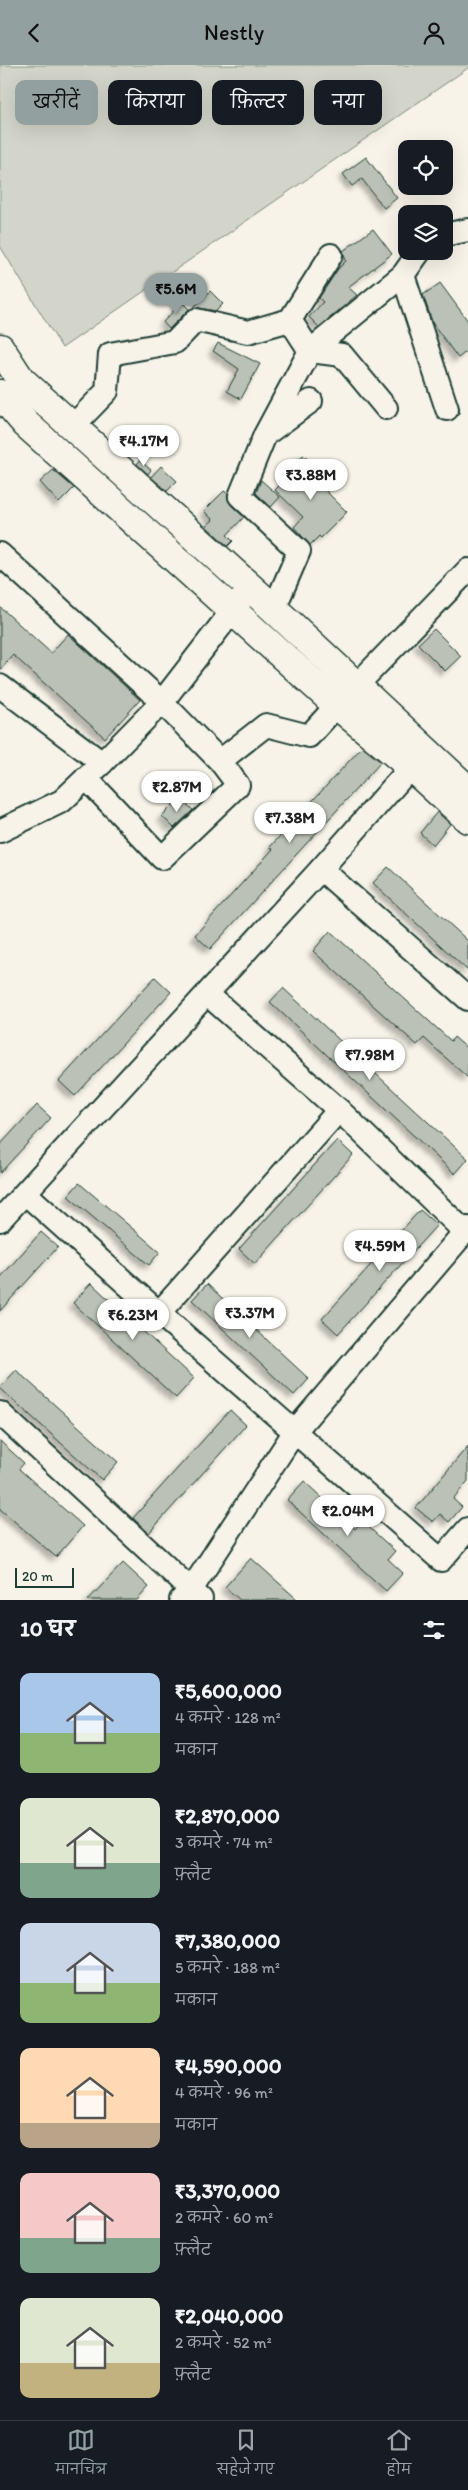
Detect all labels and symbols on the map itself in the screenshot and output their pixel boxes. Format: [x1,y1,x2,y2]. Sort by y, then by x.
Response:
pin: ₹5.6M [141,273,211,315]
pin: ₹4.17M [103,425,185,467]
pin: ₹3.88M [270,459,352,501]
pin: ₹2.87M [136,771,218,813]
pin: ₹7.38M [249,801,331,844]
pin: ₹7.98M [329,1039,411,1081]
pin: ₹4.59M [339,1229,421,1272]
pin: ₹3.37M [209,1297,291,1339]
pin: ₹6.23M [92,1299,174,1341]
pin: ₹2.04M [307,1495,389,1537]
scale bar [15,1565,74,1588]

